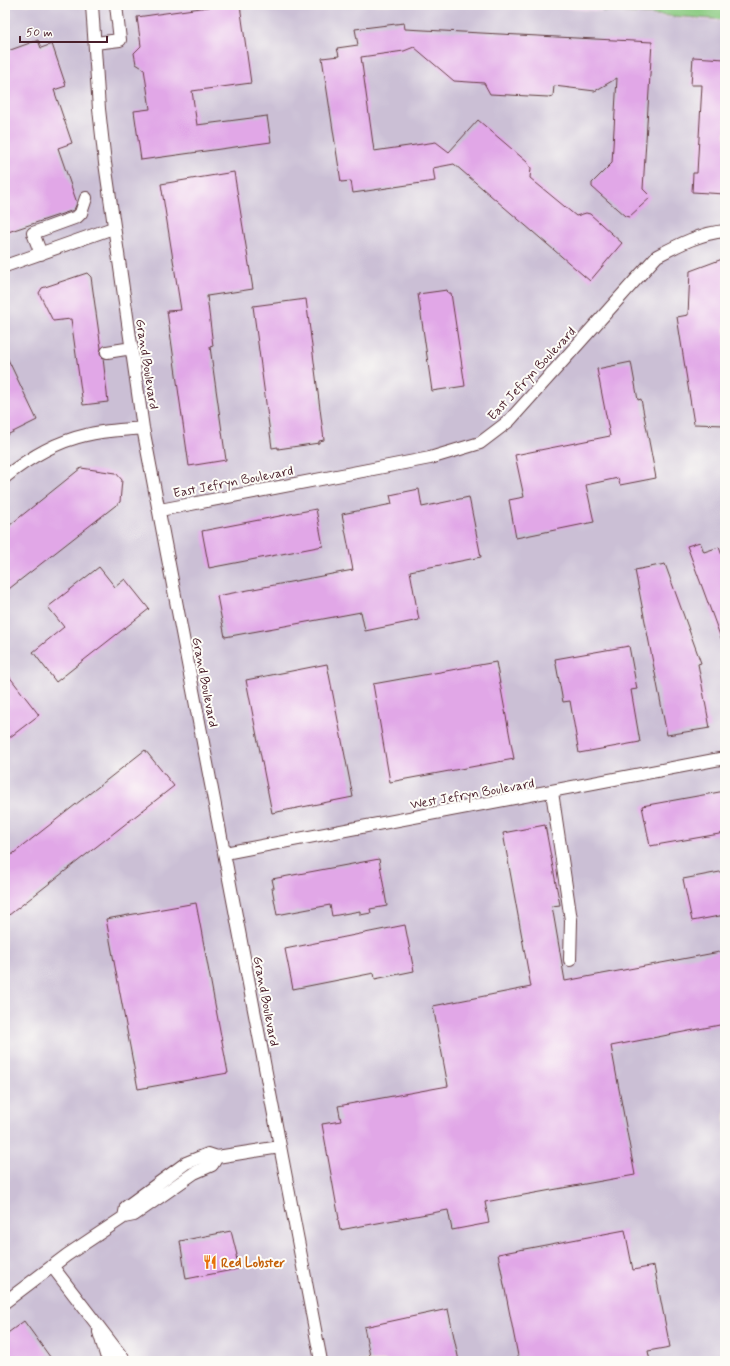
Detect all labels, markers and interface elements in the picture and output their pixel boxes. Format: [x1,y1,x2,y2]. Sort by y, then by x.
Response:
scale bar [20,18,107,44]
text: 50 m [26,25,53,41]
street label: Grand Boulevard [131,318,162,411]
street label: East Jefryn Boulevard [484,324,580,424]
street label: East Jefryn Boulevard [172,462,295,502]
street label: Grand Boulevard [187,636,222,729]
street label: West Jefryn Boulevard [409,775,536,814]
street label: Grand Boulevard [248,955,283,1048]
restaurant icon: Red Lobster [202,1254,218,1270]
place label: Red Lobster [221,1255,286,1272]

